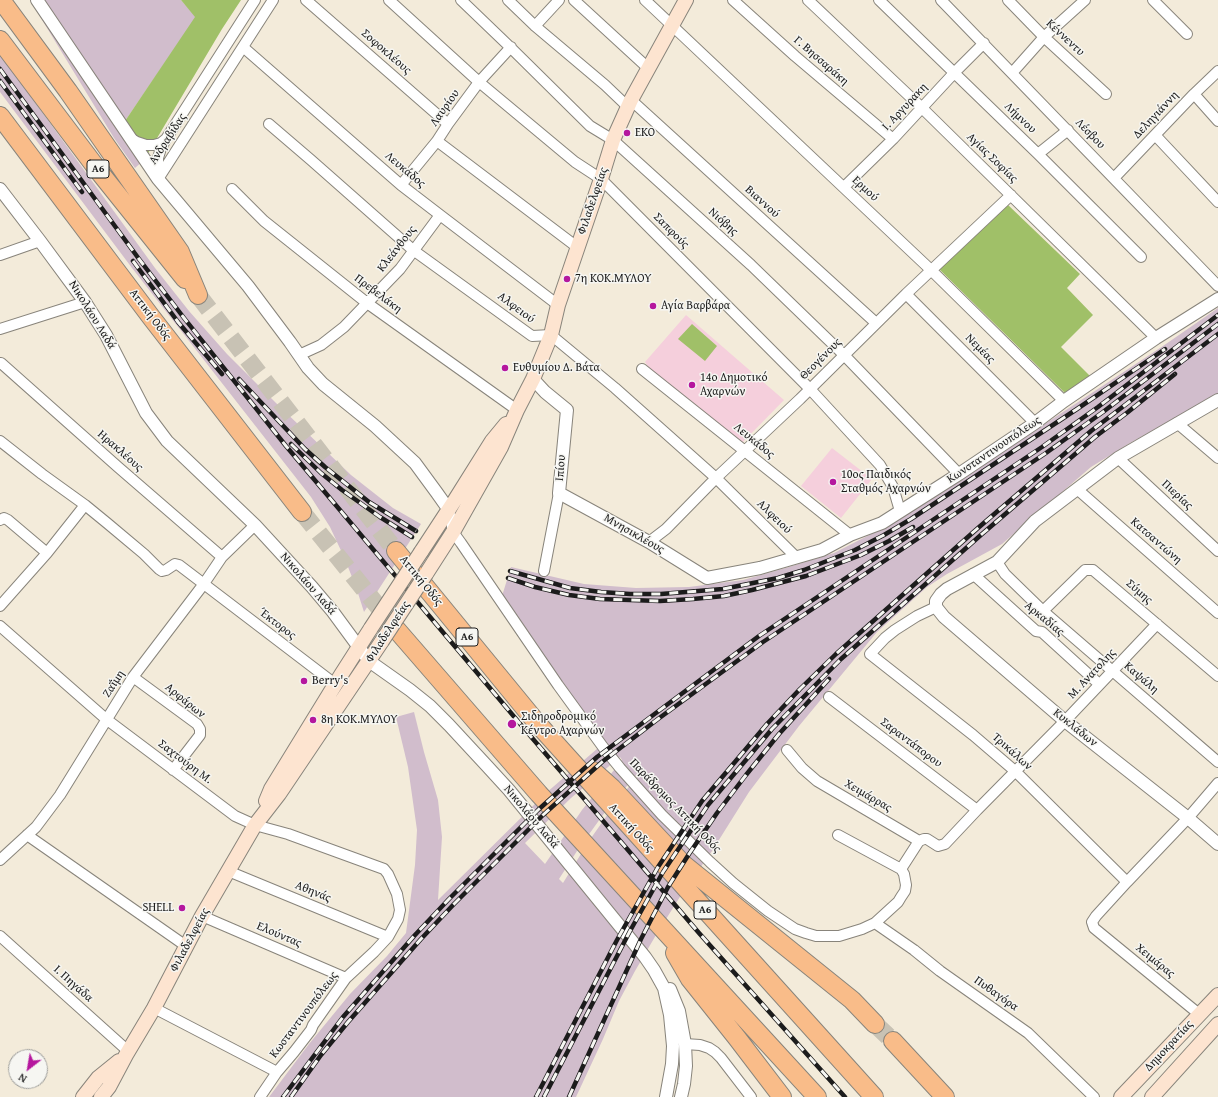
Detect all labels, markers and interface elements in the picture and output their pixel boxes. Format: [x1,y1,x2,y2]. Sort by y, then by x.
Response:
street label: Κέννεντυ [1043,17,1087,59]
street label: Σοφοκλέους [358,26,414,78]
street label: Γ. Βησσαράκη [791,33,851,89]
street label: Ι. Αργυρακη [879,80,931,134]
street label: Λαυρίου [427,87,463,129]
street label: Δεληγιάννη [1130,88,1182,142]
street label: Λήμνου [1001,99,1039,137]
street label: Ανδραβίδας [146,111,190,167]
street label: Λέσβου [1072,116,1108,152]
place label: EKO [635,126,655,140]
marker: EKO [622,128,632,138]
street label: Αγίας Σοφίας [963,130,1021,186]
street label: Λευκάδος [382,149,428,191]
road number: Α6 [87,160,109,178]
street label: Φιλαδελφείας [575,165,611,237]
street label: Ερμού [849,173,881,205]
street label: Βιαννού [742,183,782,221]
street label: Νιόβης [705,205,741,239]
street label: Σαπφούς [650,210,692,252]
street label: Κλεάνθους [374,223,420,275]
street label: Πρεβελάκη [351,271,405,317]
place label: 7η ΚΟΚ.ΜΥΛΟΥ [575,272,651,286]
marker: 7η ΚΟΚ.ΜΥΛΟΥ [562,274,572,284]
street label: Νικολάου Λαδά [65,278,119,352]
street label: Αττική Οδός [126,286,174,344]
street label: Αλφειού [495,289,537,327]
place label: Αγία Βαρβάρα [661,299,730,313]
marker: Αγία Βαρβάρα [648,301,658,311]
street label: Νεμέας [962,331,998,367]
street label: Θεογένους [797,335,845,383]
place label: Ευθυμίου Δ. Βάτα [513,361,600,375]
marker: Ευθυμίου Δ. Βάτα [500,363,510,373]
place label: 14ο Δημοτικό Αχαρνών [700,371,767,399]
marker: 14ο Δημοτικό Αχαρνών [687,380,697,390]
street label: Κωνσταντινουπόλεως [944,413,1044,487]
street label: Λευκάδος [731,420,777,462]
street label: Ηρακλέους [94,427,146,475]
street label: Ιπίου [553,454,569,482]
place label: 10ος Παιδικός Σταθμός Αχαρνών [841,468,931,496]
marker: 10ος Παιδικός Σταθμός Αχαρνών [828,477,838,487]
street label: Πιερίας [1158,477,1196,513]
street label: Αλφειού [754,497,794,537]
street label: Μνησικλέους [601,511,667,557]
street label: Κατσαντώνη [1127,515,1185,567]
street label: Νικολάου Λαδά [277,550,339,618]
street label: Αττική Οδός [396,553,446,609]
street label: Σύμης [1123,576,1155,608]
street label: Φιλαδελφείας [363,599,413,665]
street label: Αρκαδίας [1021,599,1067,639]
street label: Έκτορος [255,605,299,643]
road number: Α6 [456,628,478,646]
street label: Μ. Ανατολης [1065,646,1119,702]
street label: Καψάλη [1121,659,1161,697]
street label: Ζαΐμη [100,668,128,700]
place label: Berry's [312,674,348,688]
marker: Berry's [299,676,309,686]
street label: Αρφάρων [162,680,208,722]
street label: Κυκλάδων [1050,706,1100,750]
place label: Σιδηροδρομικό Κέντρο Αχαρνών [521,710,604,738]
place label: 8η ΚΟΚ.ΜΥΛΟΥ [321,713,397,727]
marker: 8η ΚΟΚ.ΜΥΛΟΥ [308,715,318,725]
street label: Σαραντάπορου [877,715,945,771]
marker: Σιδηροδρομικό Κέντρο Αχαρνών [506,718,518,730]
street label: Τρικάλων [989,730,1035,774]
street label: Σαχτούρη Μ. [155,737,215,787]
street label: Παράδρομος Αττική Οδός [626,756,724,856]
street label: Χειμάρρας [842,777,894,815]
street label: Νικολάου Λαδά [500,782,562,852]
street label: Αττική Οδός [605,801,657,855]
street label: Αθηνάς [293,878,333,906]
place label: SHELL [142,901,174,915]
road number: Α6 [694,901,716,919]
marker: SHELL [177,903,187,913]
street label: Φιλαδελφείας [167,906,213,974]
street label: Ελούντας [254,919,304,951]
street label: Χειμάρας [1132,941,1178,981]
street label: Ι. Πηγάδα [50,962,96,1006]
street label: Κωσταντινουπόλεως [267,969,341,1061]
street label: Πυθαγόρα [971,974,1021,1014]
street label: Δημοκρατίας [1142,1017,1196,1075]
north arrow [8,1049,48,1089]
text: N [15,1070,30,1087]

